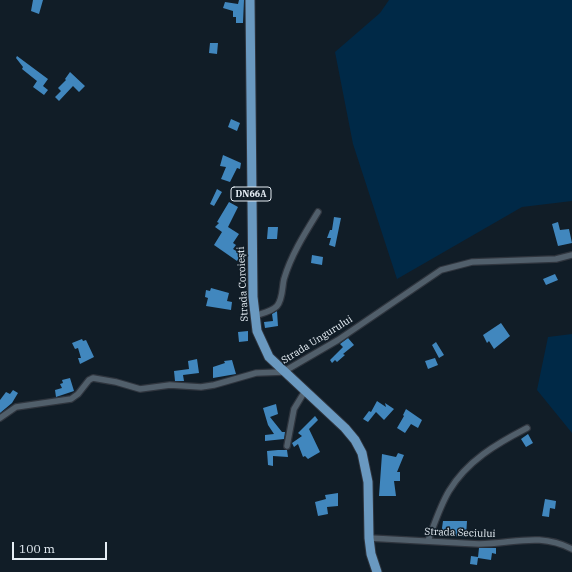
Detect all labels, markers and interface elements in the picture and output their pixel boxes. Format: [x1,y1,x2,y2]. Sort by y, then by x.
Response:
road number: DN66A [231,187,271,201]
street label: Strada Coroiești [235,246,251,322]
street label: Strada Ungurului [279,313,355,367]
street label: Strada Seciului [424,526,496,540]
scale bar [14,534,109,560]
text: 100 m [19,541,55,556]

